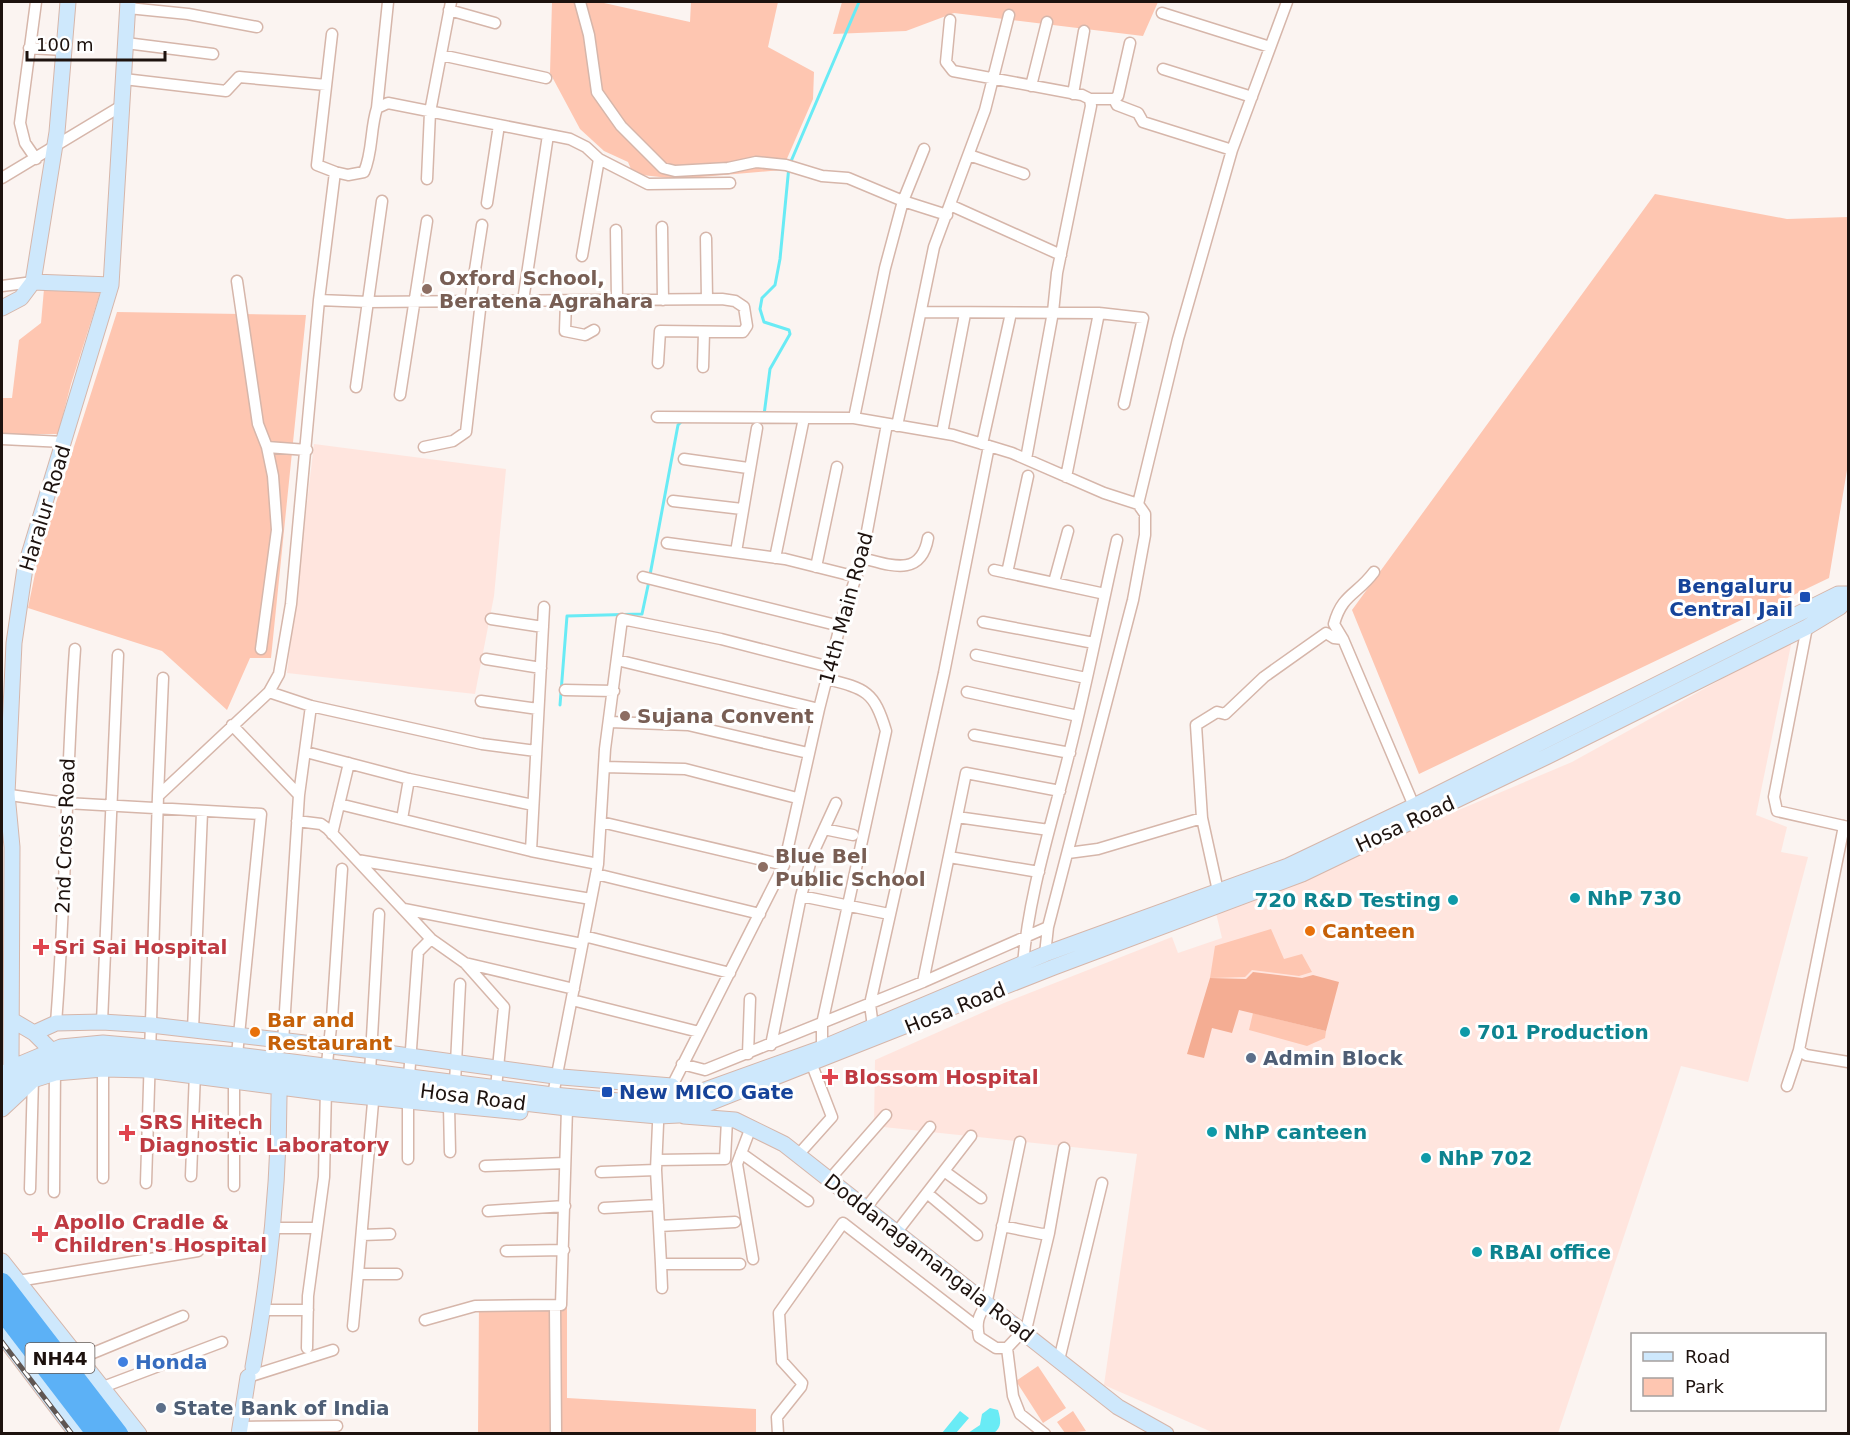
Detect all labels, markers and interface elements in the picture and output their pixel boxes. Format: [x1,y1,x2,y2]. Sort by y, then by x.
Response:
scale bar [27,24,165,62]
text: 100 m [36,34,94,55]
place label: Oxford School, Beratena Agrahara [439,266,653,313]
marker: Oxford School, Beratena Agrahara [420,282,434,296]
street label: Haralur Road [14,442,76,574]
street label: 14th Main Road [814,529,878,687]
place label: Bengaluru Central Jail [1669,574,1793,621]
marker: Bengaluru Central Jail [1798,590,1812,604]
place label: Sujana Convent [637,704,814,728]
marker: Sujana Convent [618,709,632,723]
street label: 2nd Cross Road [50,758,80,914]
street label: Hosa Road [1352,791,1458,857]
place label: Blue Bel Public School [775,844,926,891]
marker: Blue Bel Public School [756,860,770,874]
place label: NhP 730 [1587,886,1681,910]
place label: 720 R&D Testing [1254,888,1441,912]
marker: NhP 730 [1568,891,1582,905]
marker: 720 R&D Testing [1446,893,1460,907]
place label: Canteen [1322,919,1415,943]
marker: Canteen [1303,924,1317,938]
place label: Sri Sai Hospital [54,935,227,959]
marker: Sri Sai Hospital [32,938,50,956]
street label: Hosa Road [901,977,1009,1039]
place label: Bar and Restaurant [267,1008,393,1055]
place label: 701 Production [1477,1020,1649,1044]
marker: Bar and Restaurant [248,1025,262,1039]
marker: 701 Production [1458,1025,1472,1039]
place label: Admin Block [1263,1046,1403,1070]
marker: Admin Block [1244,1051,1258,1065]
place label: Blossom Hospital [844,1065,1039,1089]
marker: Blossom Hospital [821,1068,839,1086]
street label: Hosa Road [419,1079,527,1115]
place label: New MICO Gate [619,1080,794,1104]
marker: New MICO Gate [600,1085,614,1099]
place label: SRS Hitech Diagnostic Laboratory [139,1110,389,1157]
place label: NhP canteen [1224,1120,1367,1144]
marker: NhP canteen [1205,1125,1219,1139]
marker: SRS Hitech Diagnostic Laboratory [120,1126,134,1140]
place label: NhP 702 [1438,1146,1532,1170]
marker: NhP 702 [1419,1151,1433,1165]
street label: Doddanagamangala Road [820,1169,1038,1347]
place label: Apollo Cradle & Children's Hospital [54,1210,267,1257]
marker: Apollo Cradle & Children's Hospital [31,1225,49,1243]
place label: RBAI office [1489,1240,1611,1264]
marker: RBAI office [1470,1245,1484,1259]
legend [1631,1333,1826,1411]
road number: NH44 [26,1343,94,1373]
text: Road [1685,1346,1730,1367]
place label: Honda [135,1350,208,1374]
marker: Honda [116,1355,130,1369]
text: Park [1685,1376,1724,1397]
place label: State Bank of India [173,1396,390,1420]
marker: State Bank of India [154,1401,168,1415]

